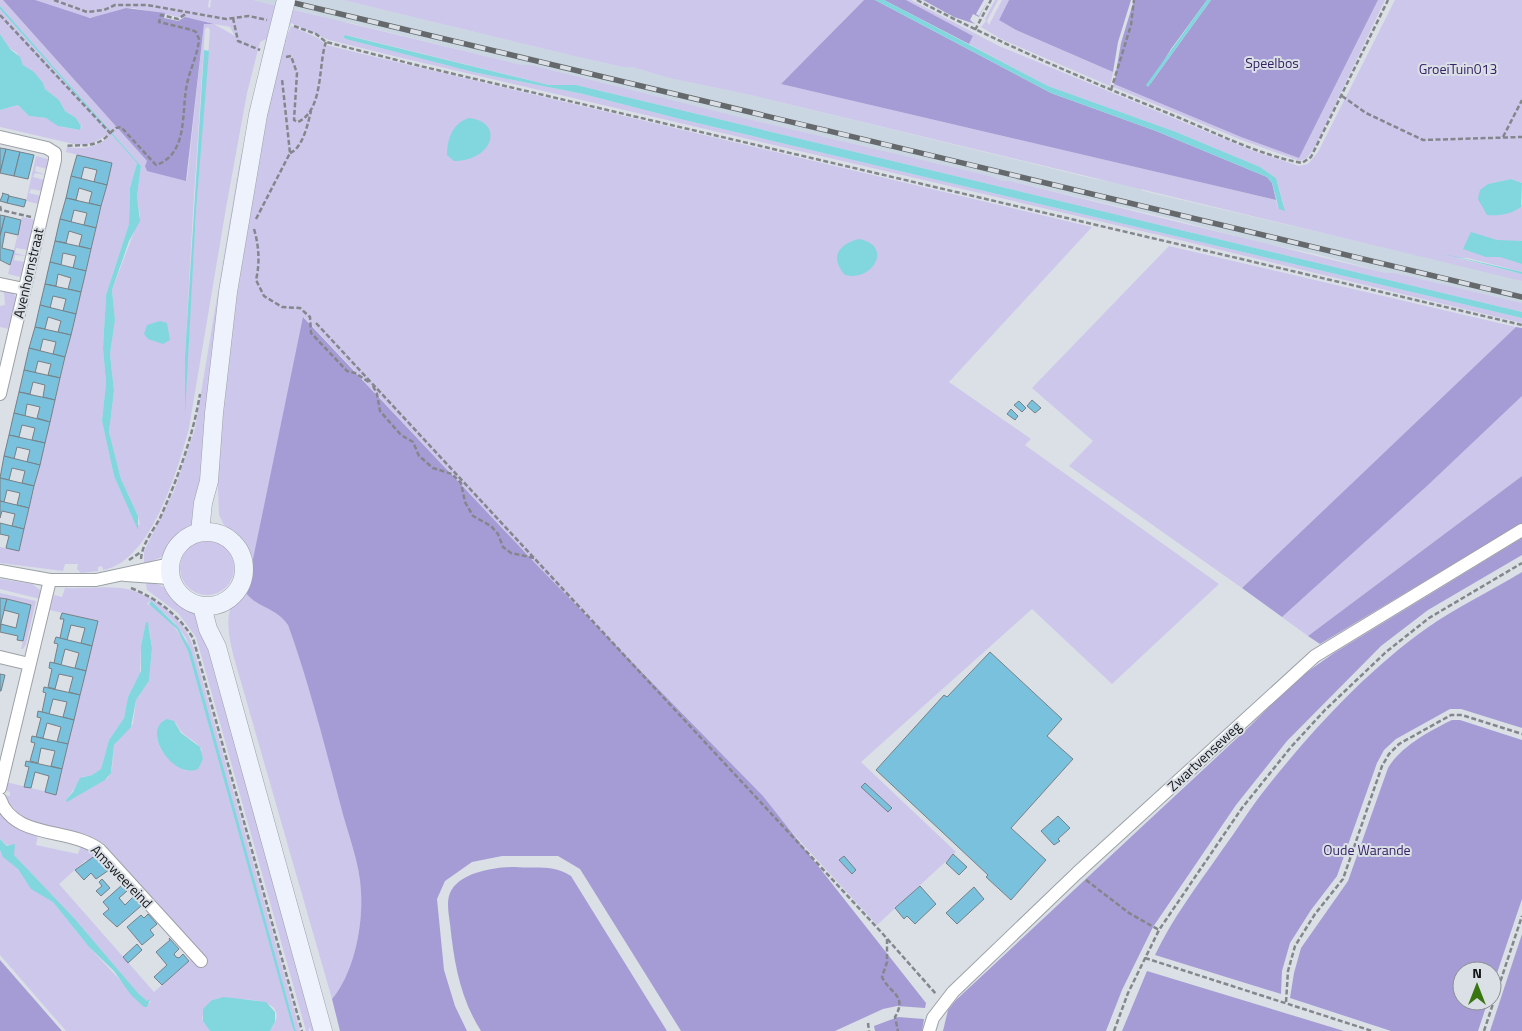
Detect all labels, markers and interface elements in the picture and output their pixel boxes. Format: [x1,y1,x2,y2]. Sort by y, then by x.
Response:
park label: Speelbos [1245,52,1299,73]
park label: GroeiTuin013 [1419,58,1497,79]
street label: Avenhornstraat [7,226,49,320]
street label: Zwartvenseweg [1162,716,1246,796]
park label: Oude Warande [1323,839,1411,860]
street label: Amsweereind [86,840,158,912]
north arrow [1452,961,1502,1011]
text: N [1472,962,1482,983]

